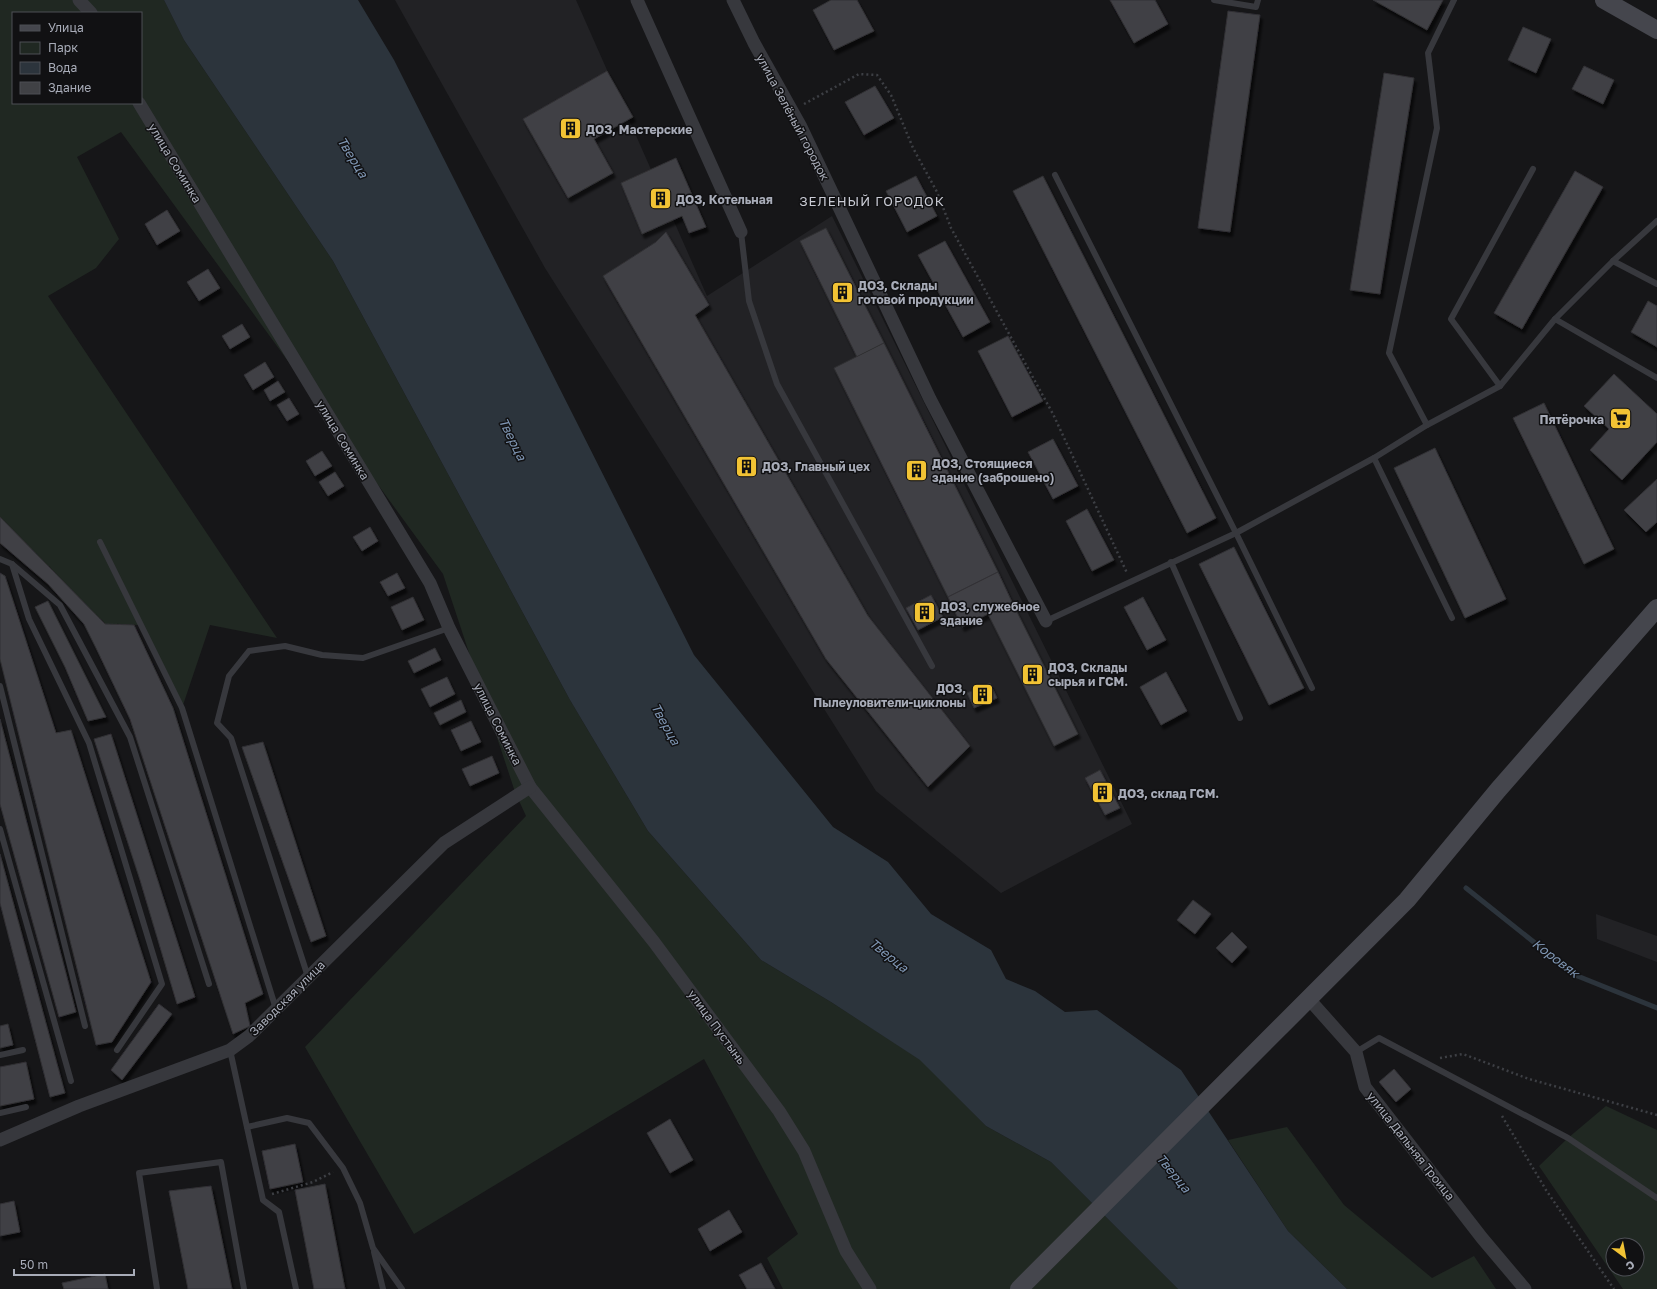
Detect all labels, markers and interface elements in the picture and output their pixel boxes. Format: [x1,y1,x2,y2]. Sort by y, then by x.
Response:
legend [12,12,142,104]
text: Улица [48,20,84,35]
text: Парк [48,40,78,55]
street label: улица Зелёный городок [753,51,833,183]
text: Вода [48,60,77,75]
text: Здание [48,80,91,95]
building icon: ДОЗ, Мастерские [557,116,583,142]
street label: улица Соминка [145,120,205,206]
place label: ДОЗ, Мастерские [586,122,692,137]
water label: Тверца [334,134,372,181]
building icon: ДОЗ, Котельная [648,186,674,212]
place label: ДОЗ, Котельная [676,192,773,207]
district label: ЗЕЛЕНЫЙ ГОРОДОК [799,193,945,209]
place label: ДОЗ, Склады готовой продукции [858,278,974,307]
building icon: ДОЗ, Склады готовой продукции [829,279,855,305]
street label: улица Соминка [313,397,373,483]
supermarket icon: Пятёрочка [1607,406,1633,432]
place label: Пятёрочка [1539,412,1604,427]
water label: Тверца [496,415,530,463]
building icon: ДОЗ, Главный цех [734,453,760,479]
place label: ДОЗ, Стоящиеся здание (заброшено) [932,456,1054,485]
building icon: ДОЗ, Стоящиеся здание (заброшено) [903,457,929,483]
place label: ДОЗ, Главный цех [762,459,870,474]
place label: ДОЗ, служебное здание [940,599,1040,628]
building icon: ДОЗ, служебное здание [911,600,937,626]
place label: ДОЗ, Склады сырья и ГСМ. [1048,660,1128,689]
building icon: ДОЗ, Склады сырья и ГСМ. [1020,661,1046,687]
street label: улица Соминка [471,680,525,768]
place label: ДОЗ, Пылеуловители-циклоны [813,681,966,710]
building icon: ДОЗ, Пылеуловители-циклоны [969,682,995,708]
water label: Тверца [648,700,684,748]
building icon: ДОЗ, склад ГСМ. [1090,780,1116,806]
place label: ДОЗ, склад ГСМ. [1118,786,1219,801]
water label: Тверца [866,935,912,976]
water label: Коровяк [1529,935,1584,982]
street label: Заводская улица [246,957,328,1039]
street label: улица Пустынь [685,987,749,1067]
street label: улица Дальняя Троица [1364,1089,1458,1203]
water label: Тверца [1154,1150,1195,1196]
north arrow [1605,1237,1645,1277]
scale bar [14,1251,134,1277]
text: 50 m [20,1257,48,1272]
text: С [1624,1258,1637,1274]

